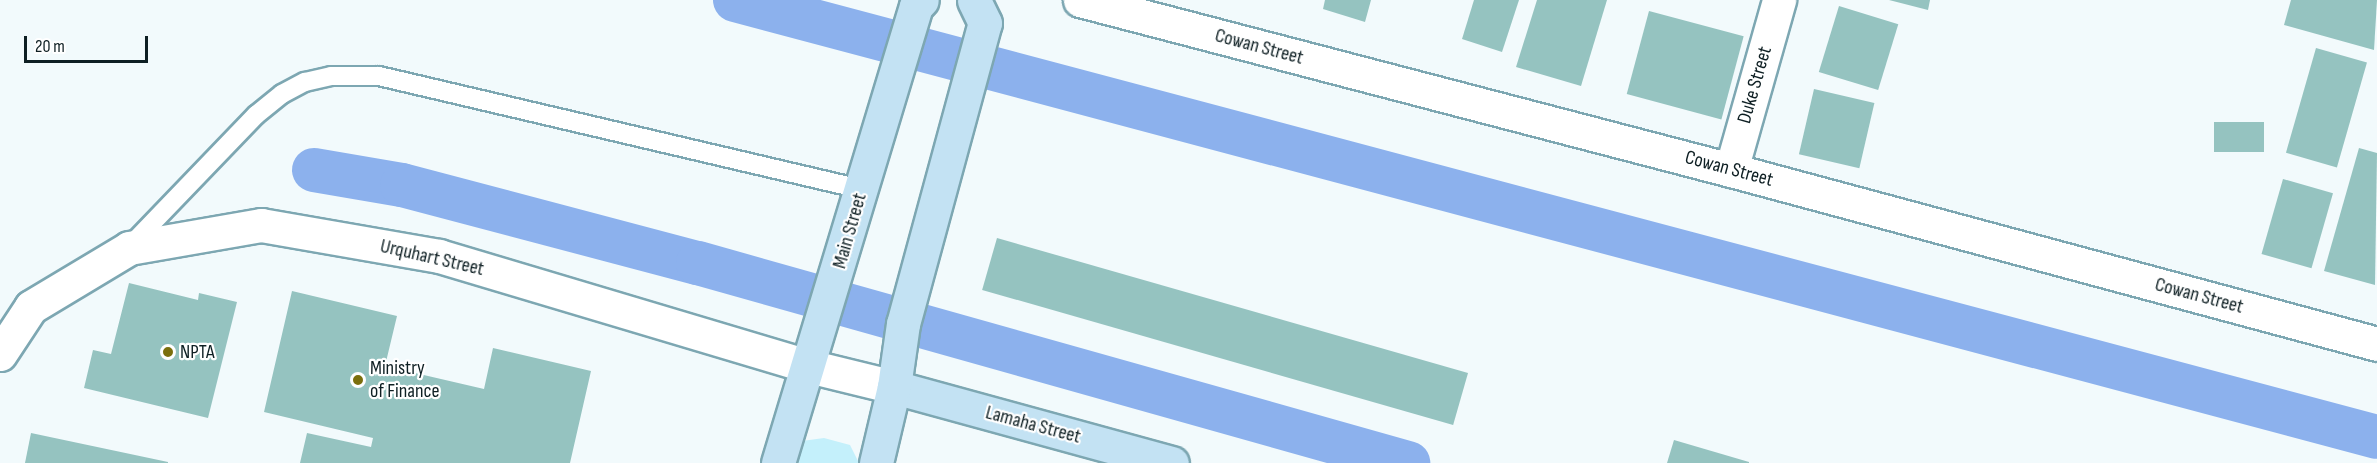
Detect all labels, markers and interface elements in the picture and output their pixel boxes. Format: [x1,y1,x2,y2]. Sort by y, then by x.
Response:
scale bar [27,24,152,62]
street label: Cowan Street [1212,24,1306,70]
text: 20 m [35,36,65,57]
street label: Duke Street [1733,44,1777,126]
street label: Cowan Street [1682,146,1776,192]
street label: Main Street [828,191,872,271]
street label: Urquhart Street [378,234,486,282]
street label: Cowan Street [2152,273,2246,319]
place label: NPTA [180,340,214,364]
marker: NPTA [161,345,175,359]
place label: Ministry of Finance [370,356,440,403]
marker: Ministry of Finance [351,373,365,387]
street label: Lamaha Street [983,401,1083,449]

